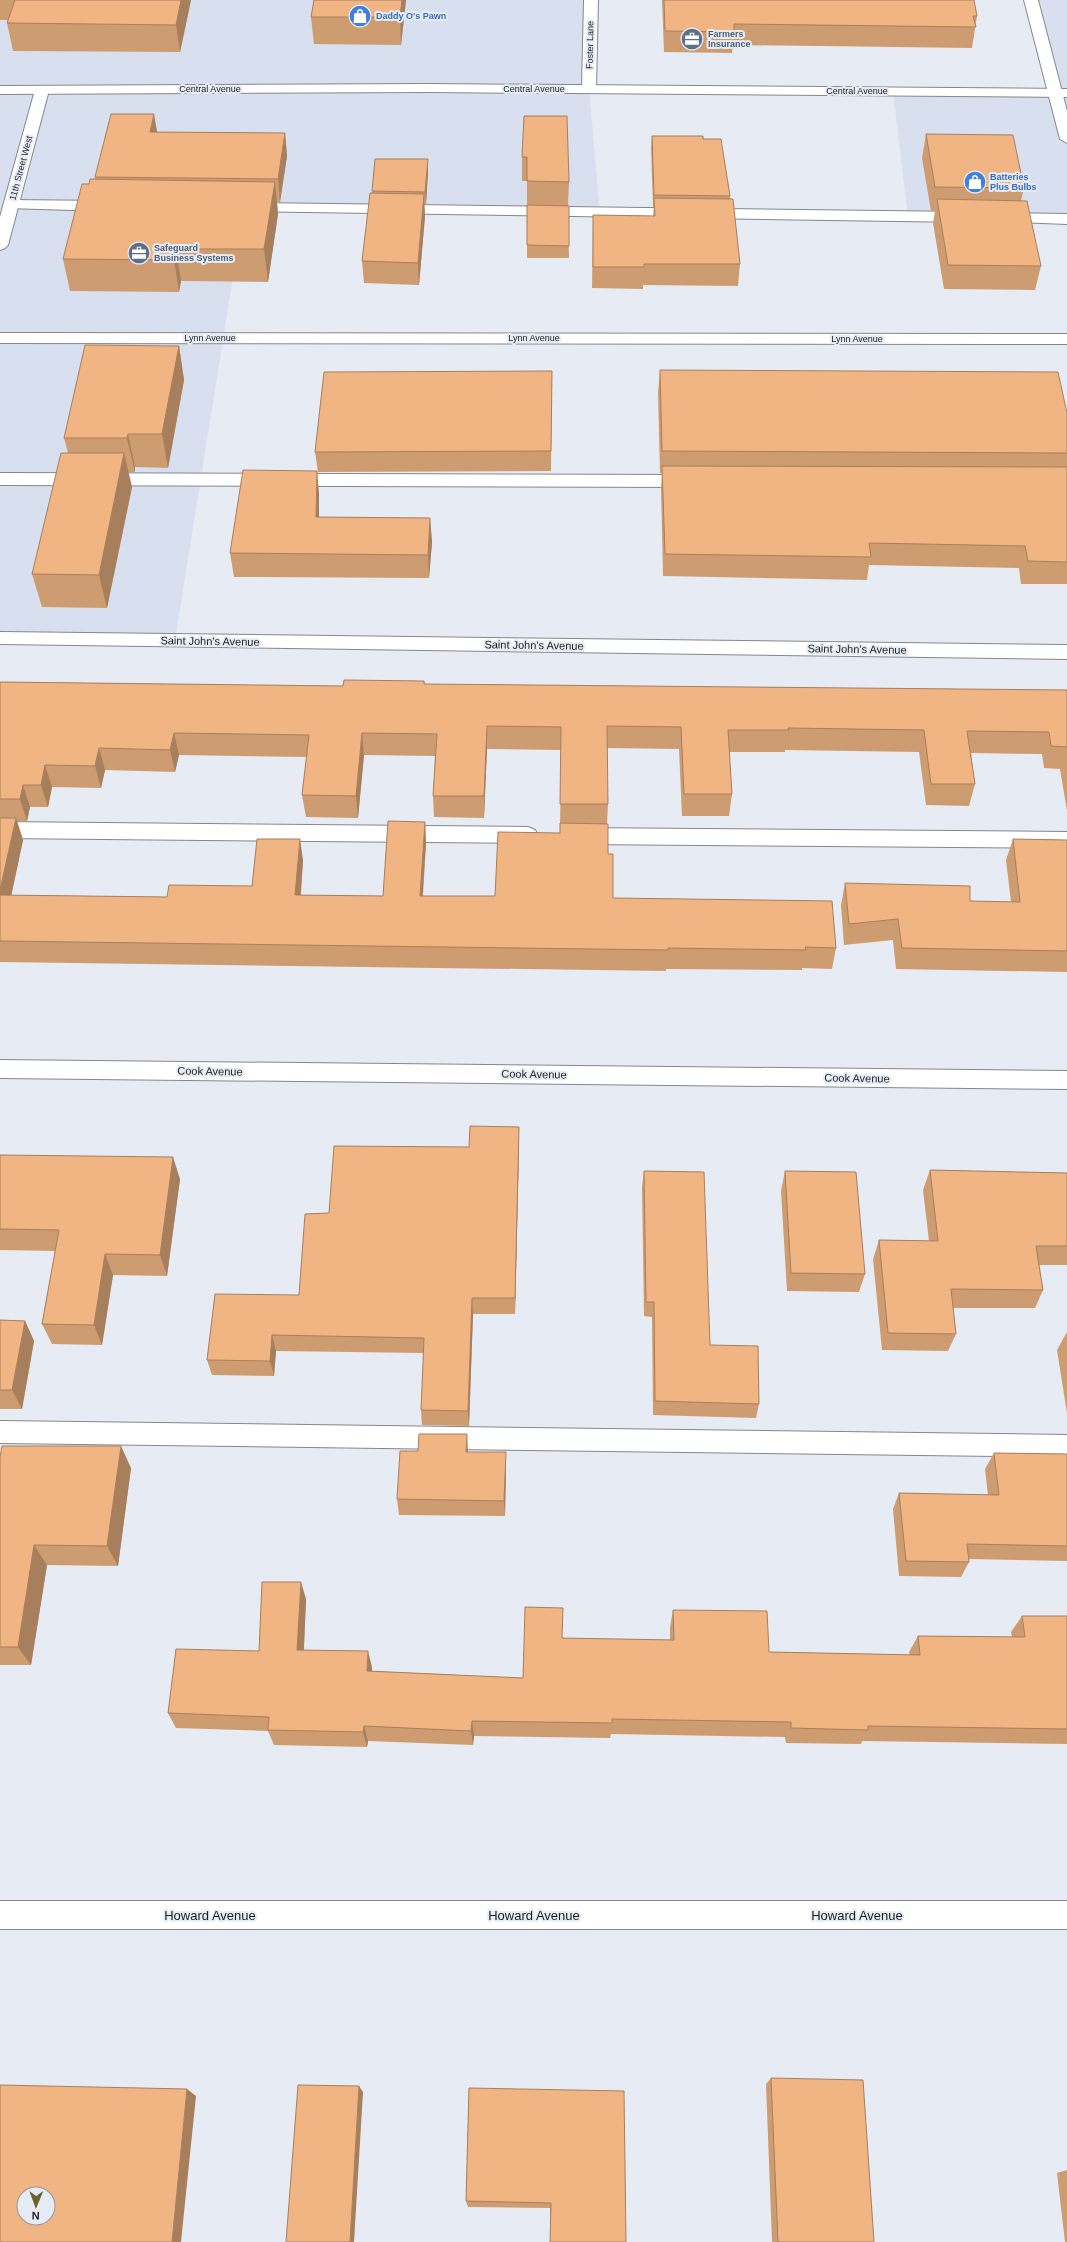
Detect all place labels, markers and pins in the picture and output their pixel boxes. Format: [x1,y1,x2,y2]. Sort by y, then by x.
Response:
shop icon: Daddy O's Pawn [347,3,373,29]
place label: Daddy O's Pawn [376,11,446,21]
office icon: Farmers Insurance [679,26,705,52]
place label: Farmers Insurance [708,29,751,49]
shop icon: Batteries Plus Bulbs [962,169,988,195]
place label: Batteries Plus Bulbs [990,172,1037,192]
office icon: Safeguard Business Systems [126,240,152,266]
place label: Safeguard Business Systems [154,243,234,263]

